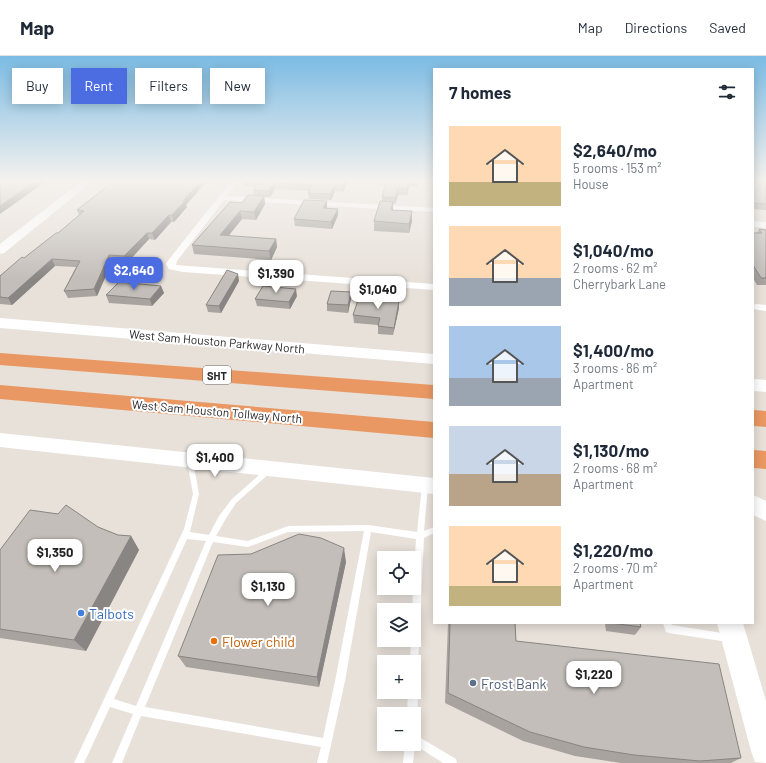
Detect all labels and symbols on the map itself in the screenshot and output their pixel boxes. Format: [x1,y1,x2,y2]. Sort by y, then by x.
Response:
pin: $2,640 [101,257,167,291]
pin: $1,390 [243,260,309,294]
pin: $1,040 [345,276,411,310]
street label: West Sam Houston Parkway North [128,326,306,356]
road number: SHT [203,366,231,384]
street label: West Sam Houston Tollway North [131,397,303,425]
pin: $1,400 [182,444,248,478]
pin: $1,350 [22,539,88,573]
pin: $1,130 [235,573,301,607]
place label: Talbots [89,605,134,622]
marker: Talbots [76,608,86,618]
place label: Flower child [222,633,295,650]
marker: Flower child [209,636,219,646]
pin: $1,220 [561,661,627,695]
place label: Frost Bank [481,675,546,692]
marker: Frost Bank [468,678,478,688]

